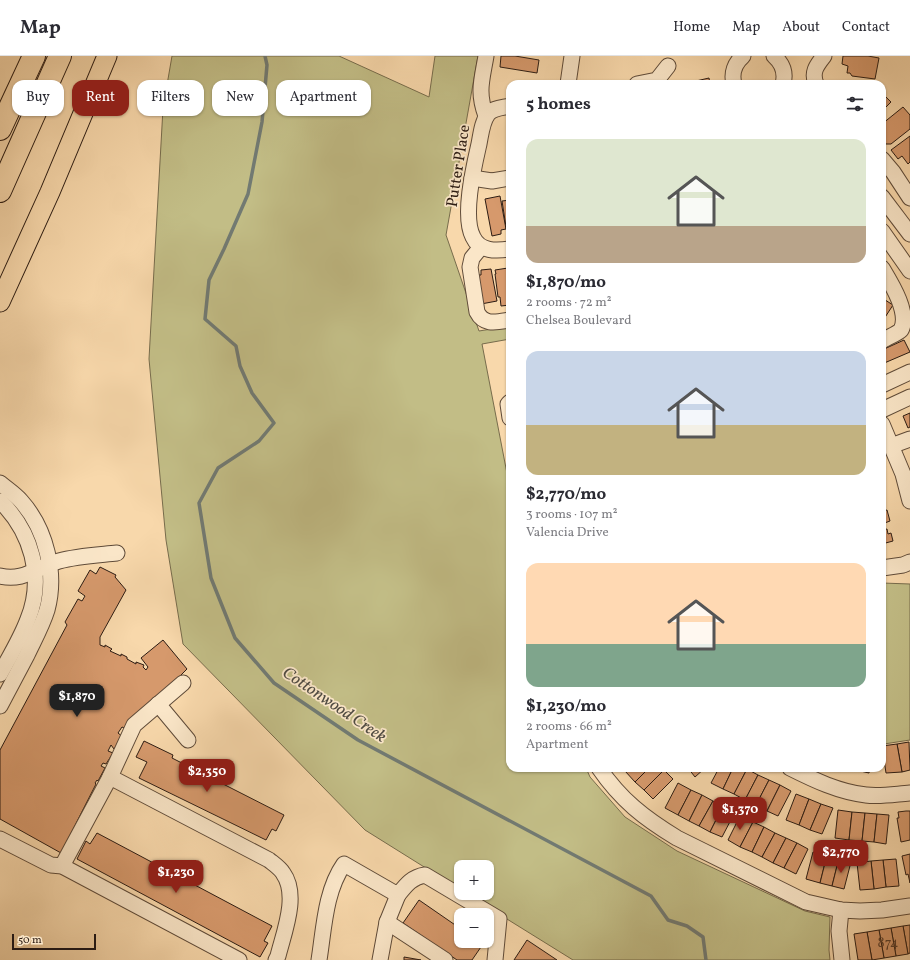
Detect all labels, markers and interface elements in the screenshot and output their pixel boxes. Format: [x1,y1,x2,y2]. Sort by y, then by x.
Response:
text: Map [20,15,61,41]
text: Home [673,18,710,37]
text: Map [732,18,760,37]
text: About [782,18,820,37]
text: Contact [842,18,890,37]
chip: Buy [12,80,64,116]
chip: Rent [72,80,129,116]
chip: Filters [137,80,204,116]
chip: New [212,80,268,116]
chip: Apartment [276,80,371,116]
text: 5 homes [526,93,591,116]
icon: filters [844,93,866,115]
street label: Putter Place [442,123,476,209]
icon: home [660,165,732,237]
text: $1,870/mo [526,271,606,294]
text: 2 rooms · 72 m² [526,294,612,312]
text: Chelsea Boulevard [526,312,631,330]
icon: home [660,377,732,449]
text: $2,770/mo [526,483,606,506]
text: 3 rooms · 107 m² [526,506,617,524]
text: Valencia Drive [526,524,609,542]
icon: home [660,589,732,661]
water label: Cottonwood Creek [277,662,391,748]
pin: $1,870 [44,684,110,718]
text: $1,870 [58,688,96,706]
text: $1,230/mo [526,695,606,718]
text: 2 rooms · 66 m² [526,718,612,736]
text: Apartment [526,736,589,754]
pin: $2,350 [174,759,240,793]
text: $2,350 [188,763,226,781]
pin: $1,370 [707,797,773,831]
text: $1,370 [722,801,758,819]
pin: $2,770 [808,840,874,874]
text: $2,770 [822,844,860,862]
pin: $1,230 [143,860,209,894]
map controls [454,860,494,948]
button: + [454,860,494,900]
text: $1,230 [157,864,195,882]
button: − [454,908,494,948]
scale bar [12,932,96,951]
text: 50 m [18,933,42,948]
house number: 874 [878,934,898,953]

